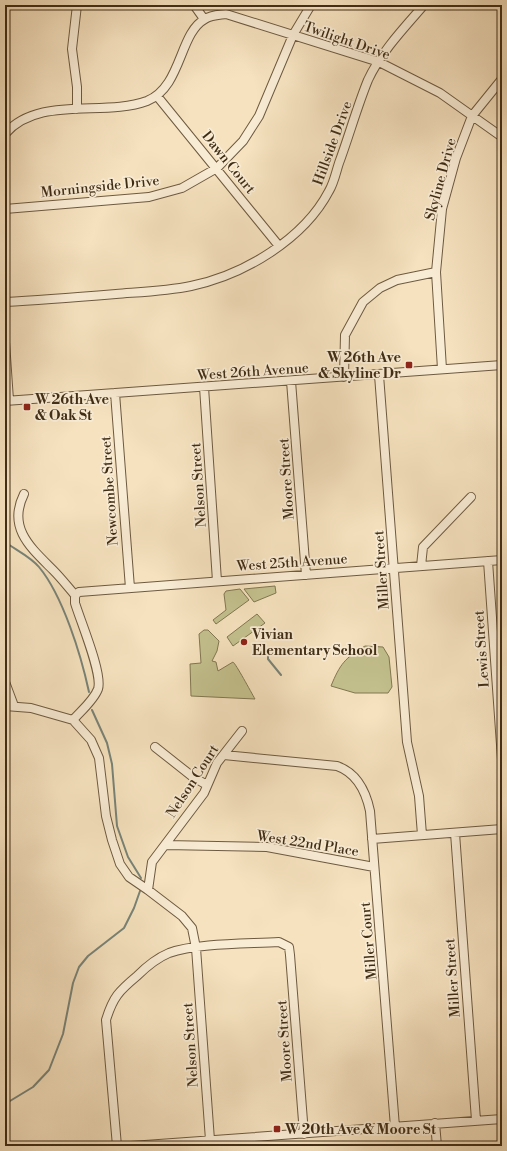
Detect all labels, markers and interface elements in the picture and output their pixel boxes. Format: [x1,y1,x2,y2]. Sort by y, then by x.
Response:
street label: Twilight Drive [301,18,392,64]
street label: Hillside Drive [309,99,357,188]
street label: Dawn Court [197,128,259,198]
street label: Skyline Drive [421,136,461,222]
street label: Morningside Drive [40,172,160,202]
place label: W 26th Ave & Skyline Dr [318,349,401,383]
street label: West 26th Avenue [196,359,310,385]
marker: W 26th Ave & Skyline Dr [404,360,414,370]
place label: W 26th Ave & Oak St [34,391,109,425]
marker: W 26th Ave & Oak St [22,402,32,412]
street label: Newcombe Street [97,435,123,546]
street label: Moore Street [275,437,299,520]
street label: Nelson Street [187,442,211,528]
street label: Miller Street [370,530,394,610]
street label: West 25th Avenue [235,550,348,576]
street label: Lewis Street [470,610,494,688]
place label: Vivian Elementary School [251,626,378,660]
marker: Vivian Elementary School [239,637,249,647]
street label: Nelson Court [163,742,223,821]
street label: West 22nd Place [255,827,360,861]
street label: Miller Court [357,901,381,981]
street label: Miller Street [441,938,465,1018]
street label: Moore Street [273,999,297,1082]
street label: Nelson Street [179,1002,203,1088]
place label: W 20th Ave & Moore St [284,1121,437,1139]
marker: W 20th Ave & Moore St [272,1124,282,1134]

